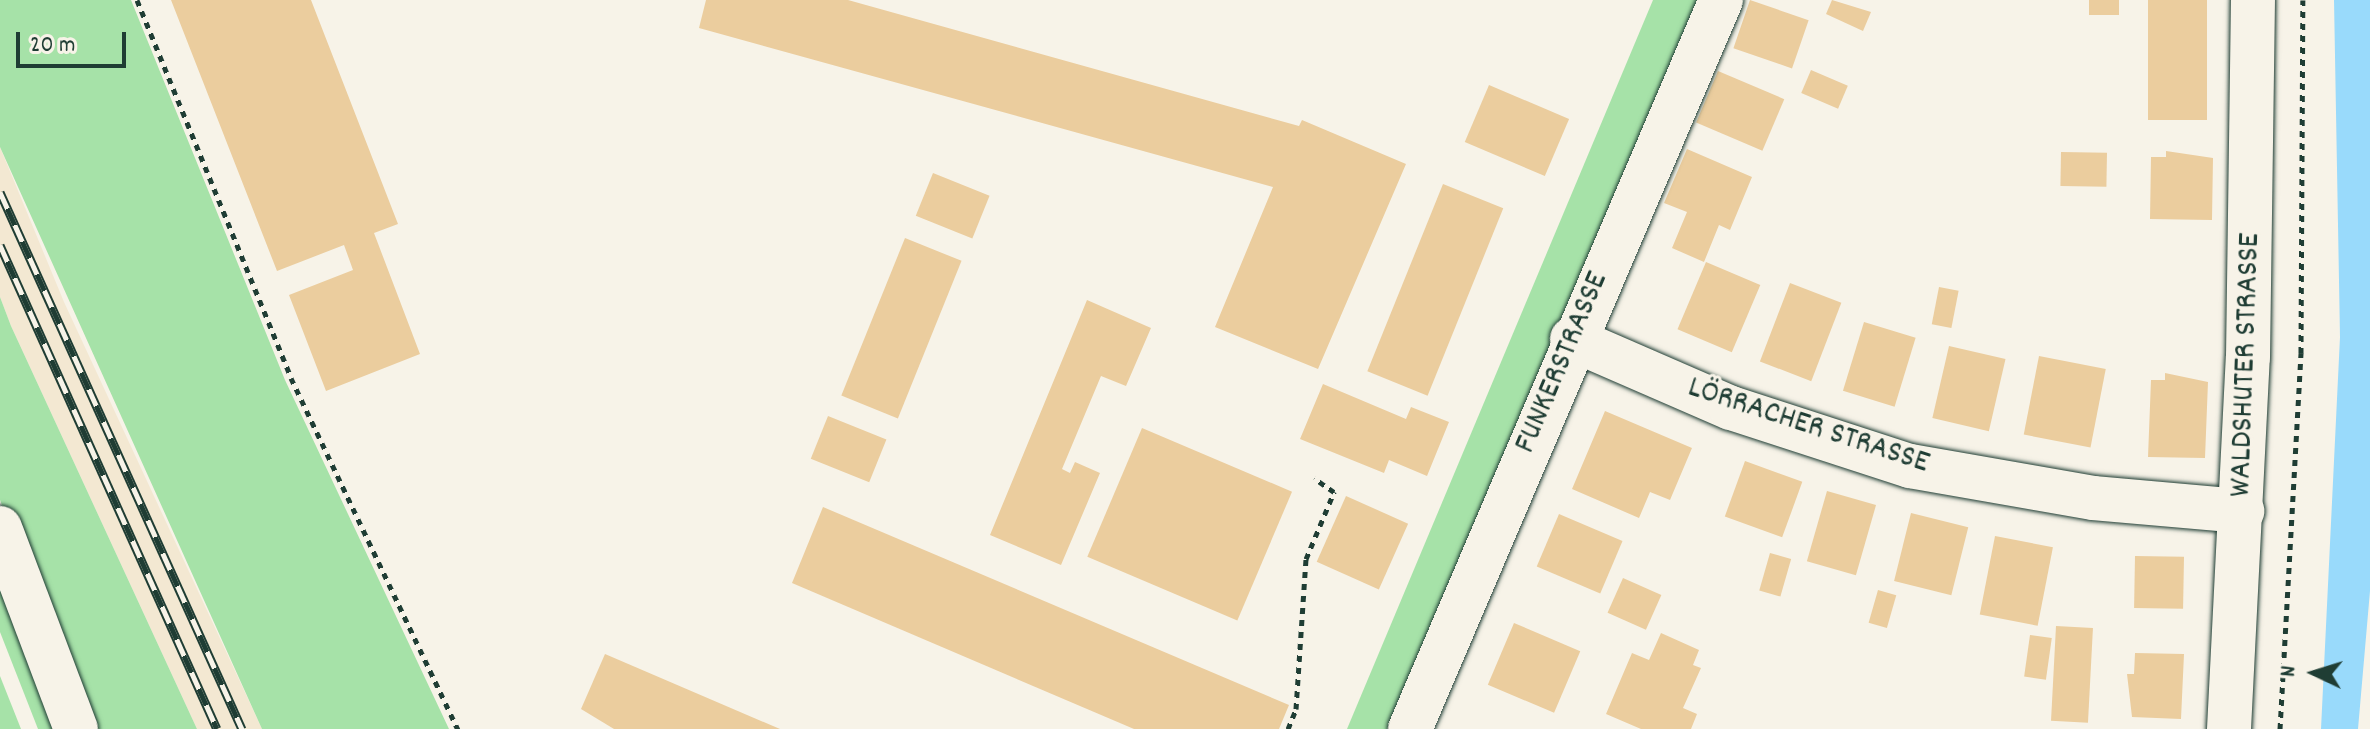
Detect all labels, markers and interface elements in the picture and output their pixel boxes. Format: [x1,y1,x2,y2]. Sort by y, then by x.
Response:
scale bar [20,16,130,66]
text: 20 m [30,29,76,63]
street label: WALDSHUTER STRASSE [2223,232,2271,498]
street label: FUNKERSTRASSE [1508,267,1618,459]
street label: LÖRRACHER STRASSE [1682,370,1934,484]
north arrow [2274,633,2354,713]
text: N [2274,665,2305,678]

